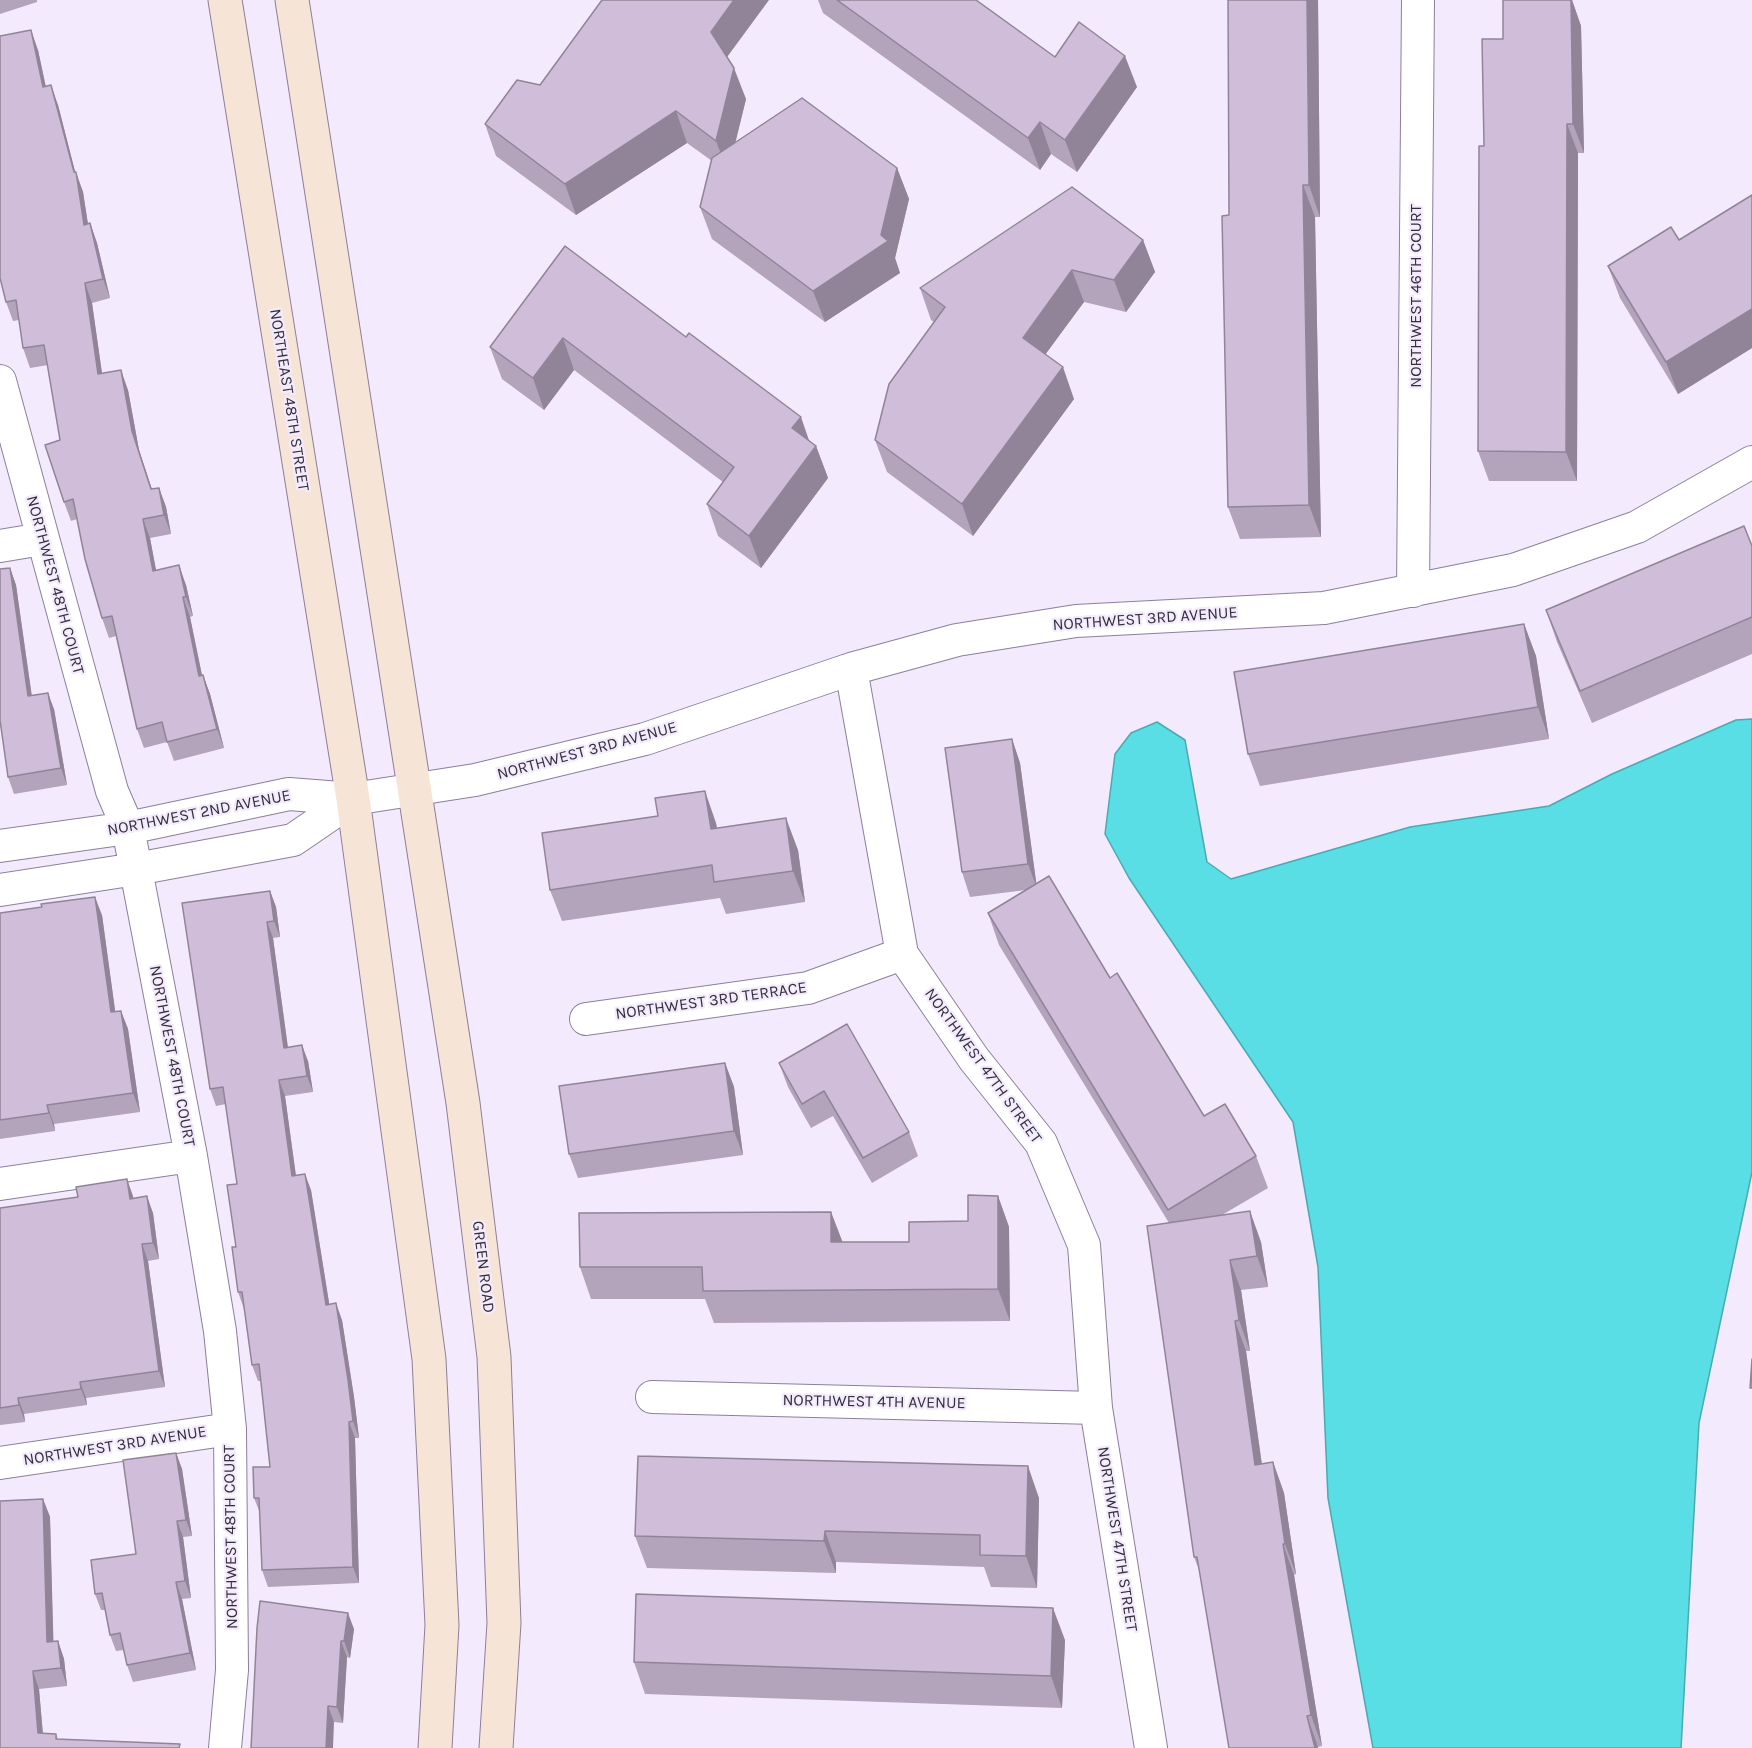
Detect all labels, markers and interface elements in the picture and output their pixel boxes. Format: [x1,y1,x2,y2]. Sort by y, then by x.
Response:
street label: NORTHWEST 46TH COURT [1406,204,1426,388]
street label: NORTHEAST 48TH STREET [265,308,313,492]
street label: NORTHWEST 48TH COURT [22,494,88,676]
street label: NORTHWEST 3RD AVENUE [1052,603,1238,635]
street label: NORTHWEST 3RD AVENUE [495,718,679,784]
street label: NORTHWEST 2ND AVENUE [106,786,292,840]
street label: NORTHWEST 48TH COURT [145,964,199,1148]
street label: NORTHWEST 3RD TERRACE [614,978,808,1024]
street label: NORTHWEST 47TH STREET [920,985,1046,1147]
street label: GREEN ROAD [468,1220,498,1314]
street label: NORTHWEST 4TH AVENUE [782,1391,966,1413]
street label: NORTHWEST 3RD AVENUE [22,1422,208,1470]
street label: NORTHWEST 48TH COURT [220,1445,242,1629]
street label: NORTHWEST 47TH STREET [1093,1445,1141,1633]

